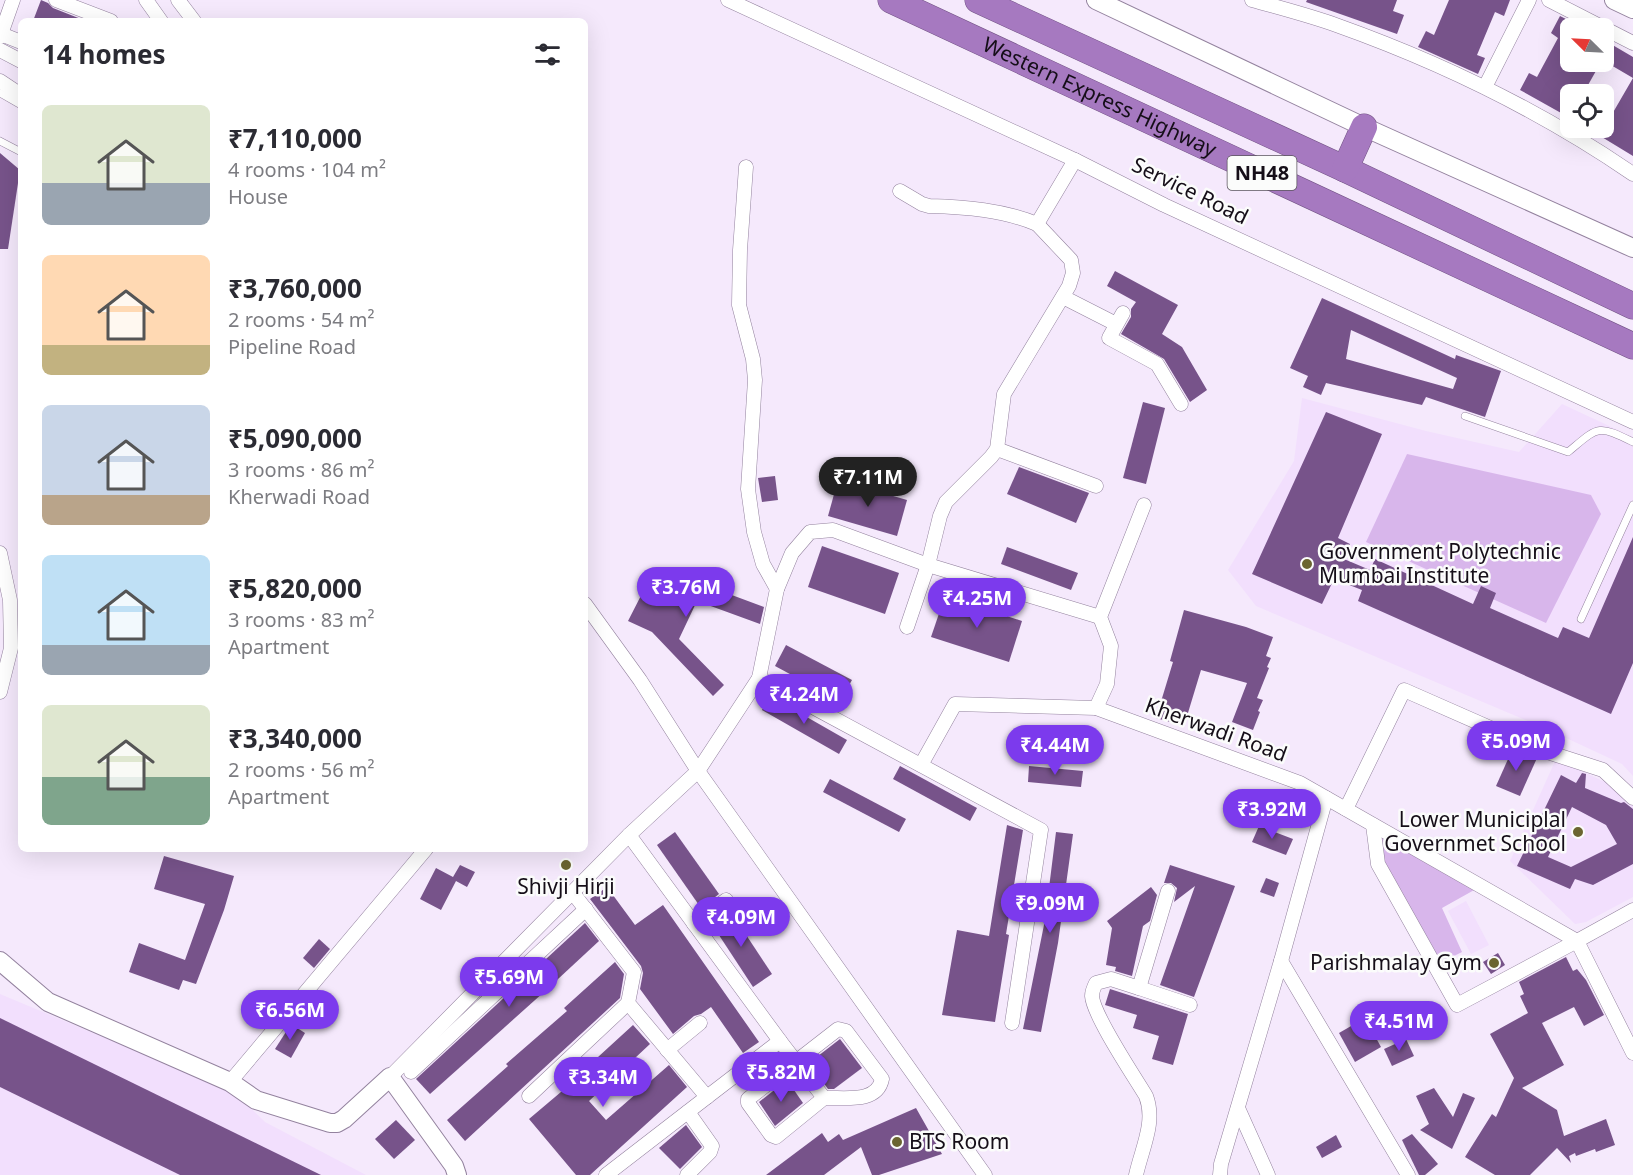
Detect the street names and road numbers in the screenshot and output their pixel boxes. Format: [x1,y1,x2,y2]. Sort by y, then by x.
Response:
street label: Western Express Highway [978,30,1222,163]
street label: Service Road [1128,150,1253,230]
road number: NH48 [1228,156,1296,190]
street label: Kherwadi Road [1142,690,1291,768]

